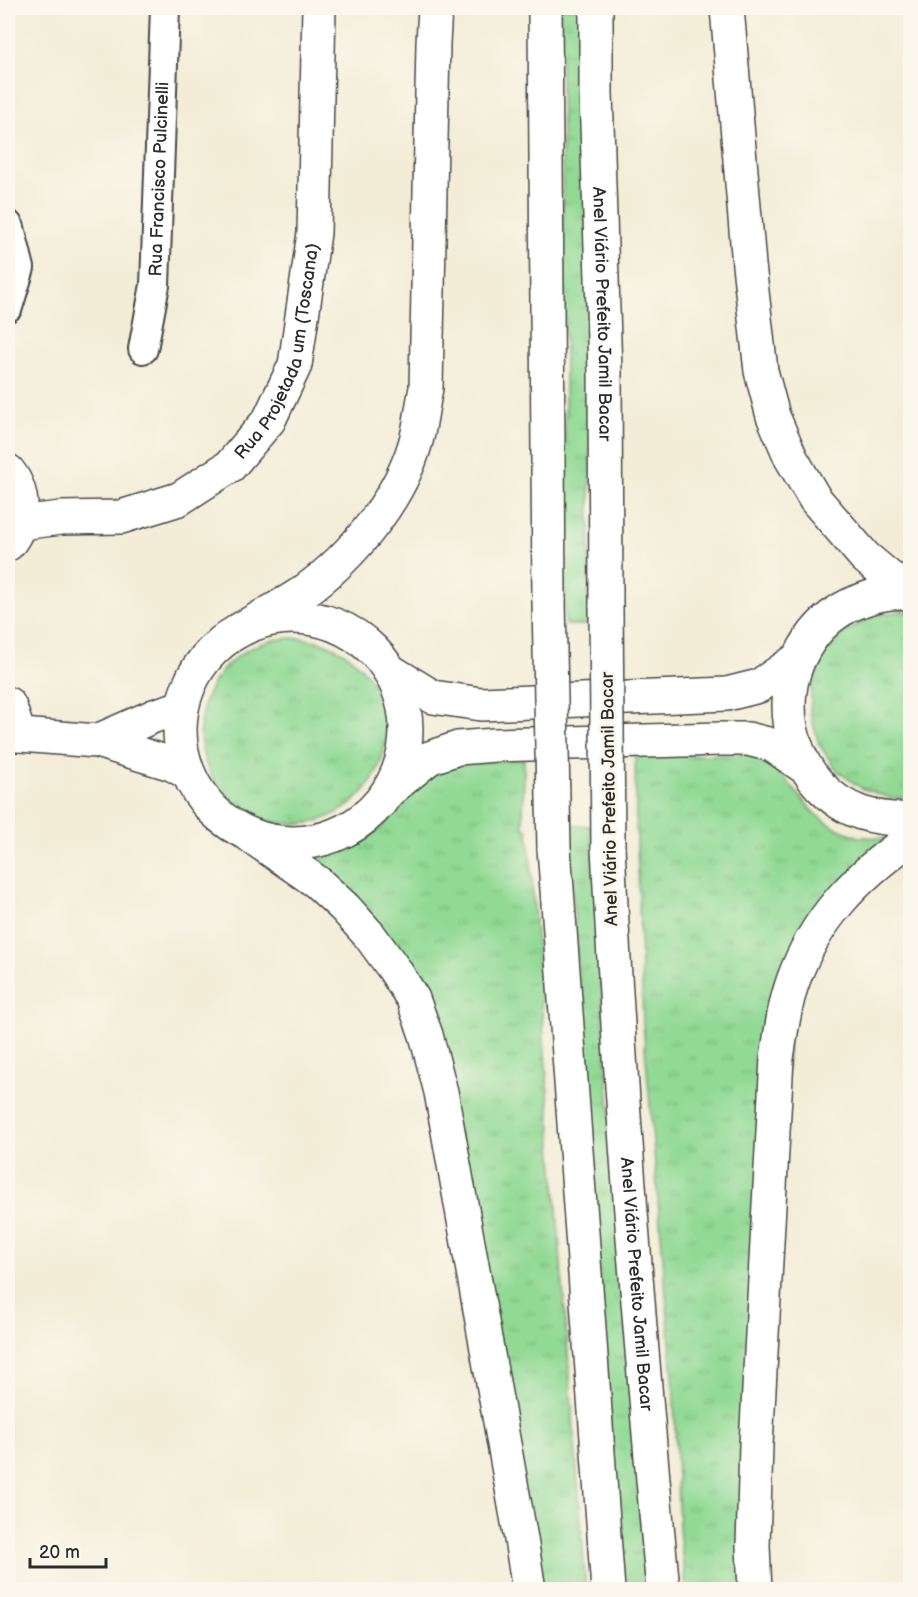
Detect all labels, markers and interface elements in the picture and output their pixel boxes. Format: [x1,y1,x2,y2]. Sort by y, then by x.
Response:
street label: Rua Francisco Pulcinelli [145,82,173,277]
street label: Anel Viário Prefeito Jamil Bacar [588,186,615,442]
street label: Rua Projetada um (Toscana) [230,242,323,464]
street label: Anel Viário Prefeito Jamil Bacar [597,671,622,926]
street label: Anel Viário Prefeito Jamil Bacar [616,1156,657,1412]
scale bar [30,1531,106,1569]
text: 20 m [39,1542,80,1563]

